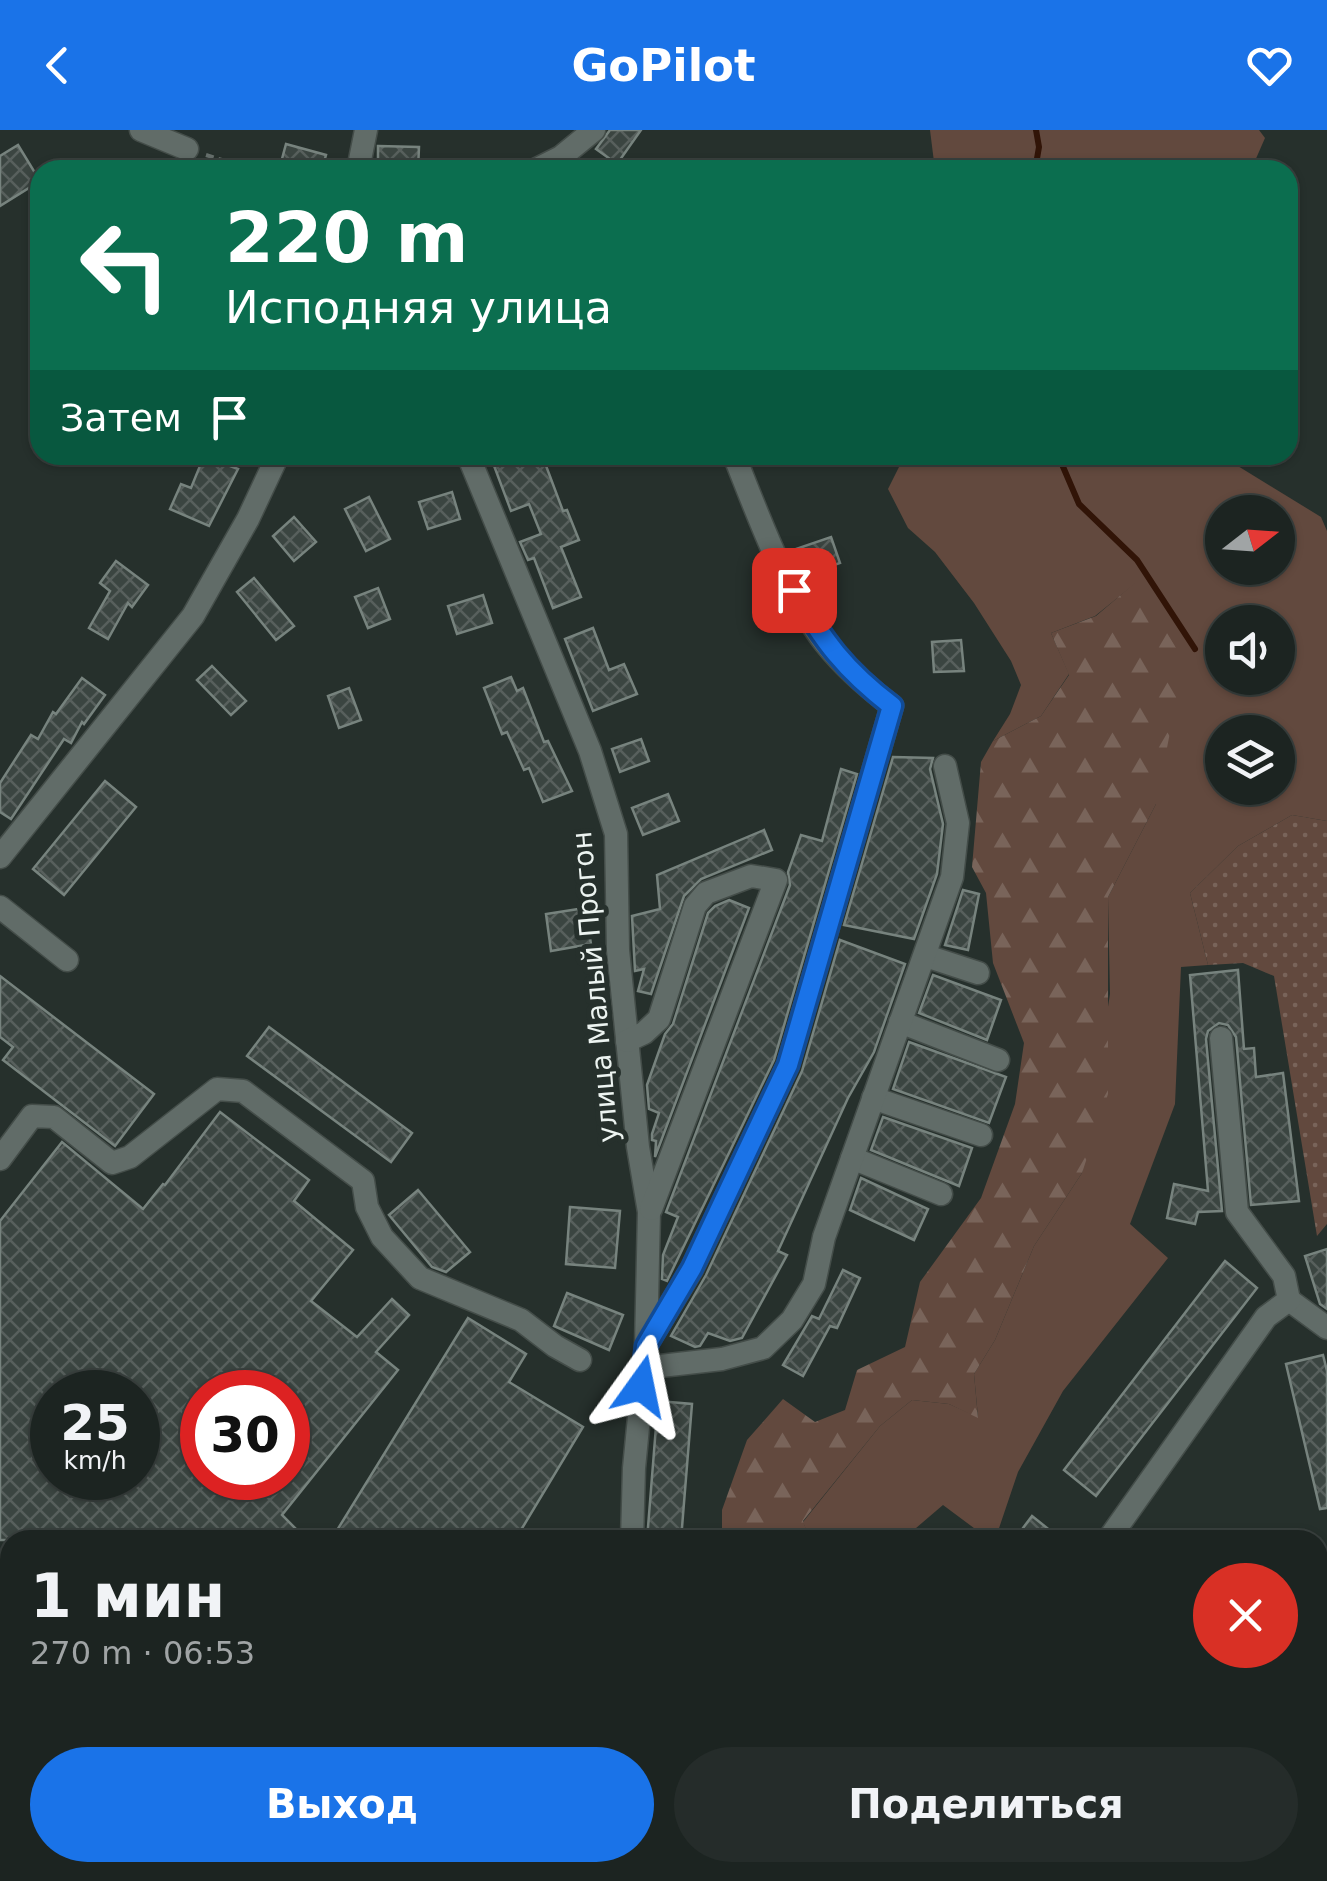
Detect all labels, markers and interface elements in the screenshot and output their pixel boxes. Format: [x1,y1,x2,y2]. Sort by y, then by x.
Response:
icon: back [30,38,85,93]
icon: heart [1242,38,1297,93]
text: GoPilot [571,39,756,92]
text: 220 m [225,197,468,279]
icon: left [60,200,190,330]
text: Исподняя улица [225,281,612,334]
icon: arrive [202,390,257,445]
text: Затем [60,396,182,440]
north arrow [1205,495,1295,585]
map controls [1205,495,1295,805]
pin [752,548,837,633]
icon: arrive [767,563,822,618]
button: sound [1205,605,1295,695]
button: layers [1205,715,1295,805]
street label: улица Малый Прогон [565,830,625,1144]
position arrow [589,1334,693,1438]
speed limit sign: 30 [180,1370,310,1500]
text: 25 [60,1394,130,1452]
text: km/h [63,1446,127,1475]
text: 1 мин [30,1561,225,1631]
button: close [1193,1563,1298,1668]
text: 270 m · 06:53 [30,1634,255,1672]
button: Выход [30,1747,654,1862]
button: Поделиться [674,1747,1298,1862]

